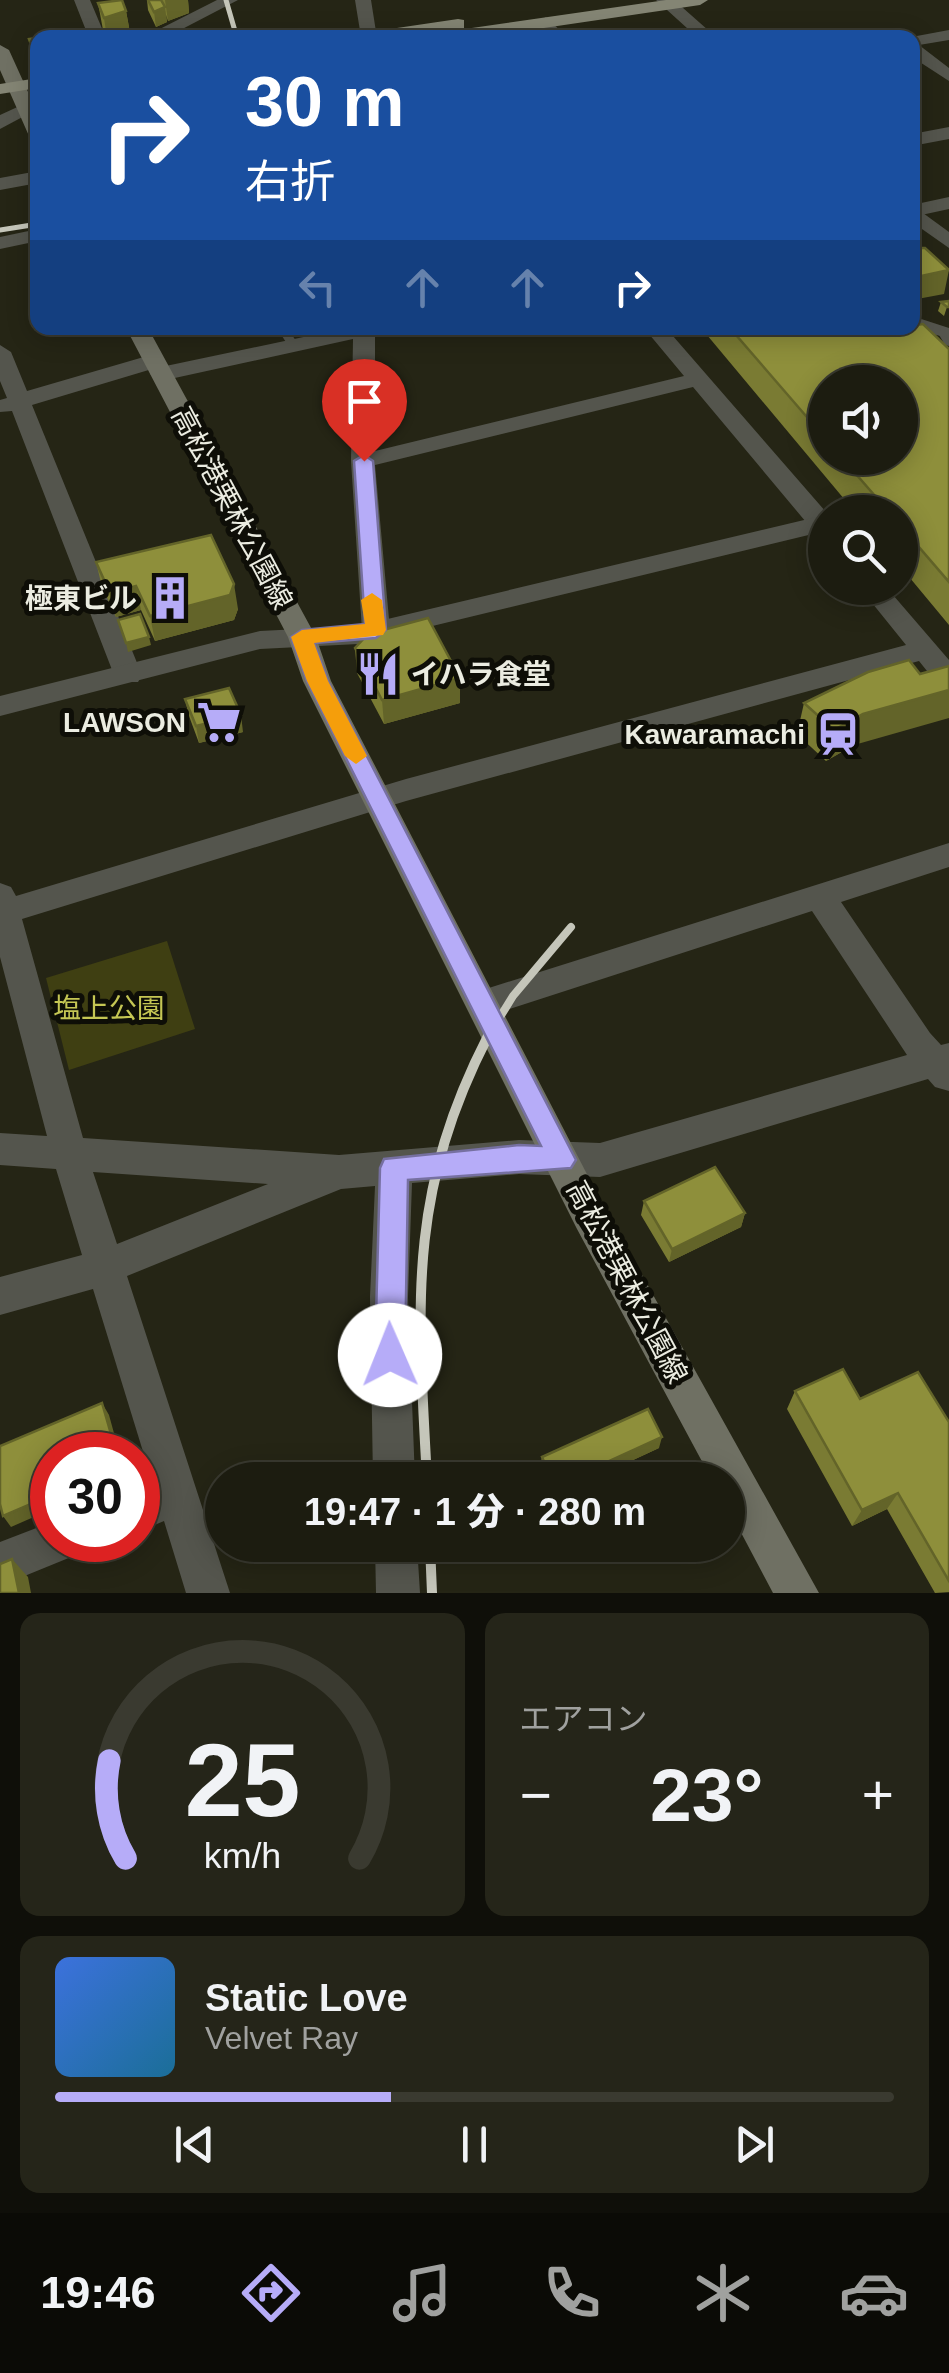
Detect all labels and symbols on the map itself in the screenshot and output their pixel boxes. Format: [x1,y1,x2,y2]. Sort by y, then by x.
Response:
pin [322,359,407,462]
street label: 高松港栗林公園線 [166,402,298,614]
building icon: 極東ビル [146,574,194,622]
place label: 極東ビル [25,583,137,614]
restaurant icon: イハラ食堂 [354,650,402,698]
place label: イハラ食堂 [411,659,550,690]
supermarket icon: LAWSON [195,698,243,746]
place label: LAWSON [63,707,186,738]
station icon: Kawaramachi [814,710,862,758]
place label: Kawaramachi [624,719,805,750]
park label: 塩上公園 [53,993,165,1024]
street label: 高松港栗林公園線 [561,1176,693,1388]
position arrow [338,1303,442,1407]
speed limit sign: 30 [30,1432,160,1562]

